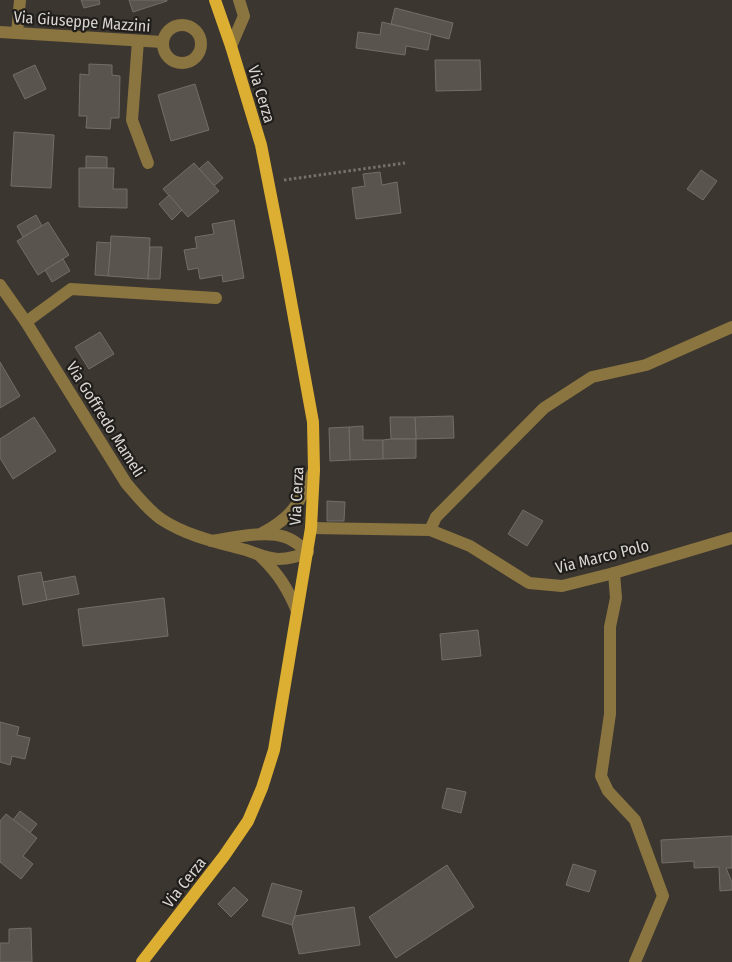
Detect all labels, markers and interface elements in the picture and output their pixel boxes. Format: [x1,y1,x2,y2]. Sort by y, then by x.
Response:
street label: Via Giuseppe Mazzini [13,7,151,36]
street label: Via Cerza [244,63,279,125]
street label: Via Goffredo Mameli [62,358,149,481]
street label: Via Cerza [285,466,308,526]
street label: Via Marco Polo [553,536,651,577]
street label: Via Cerza [159,853,210,911]

